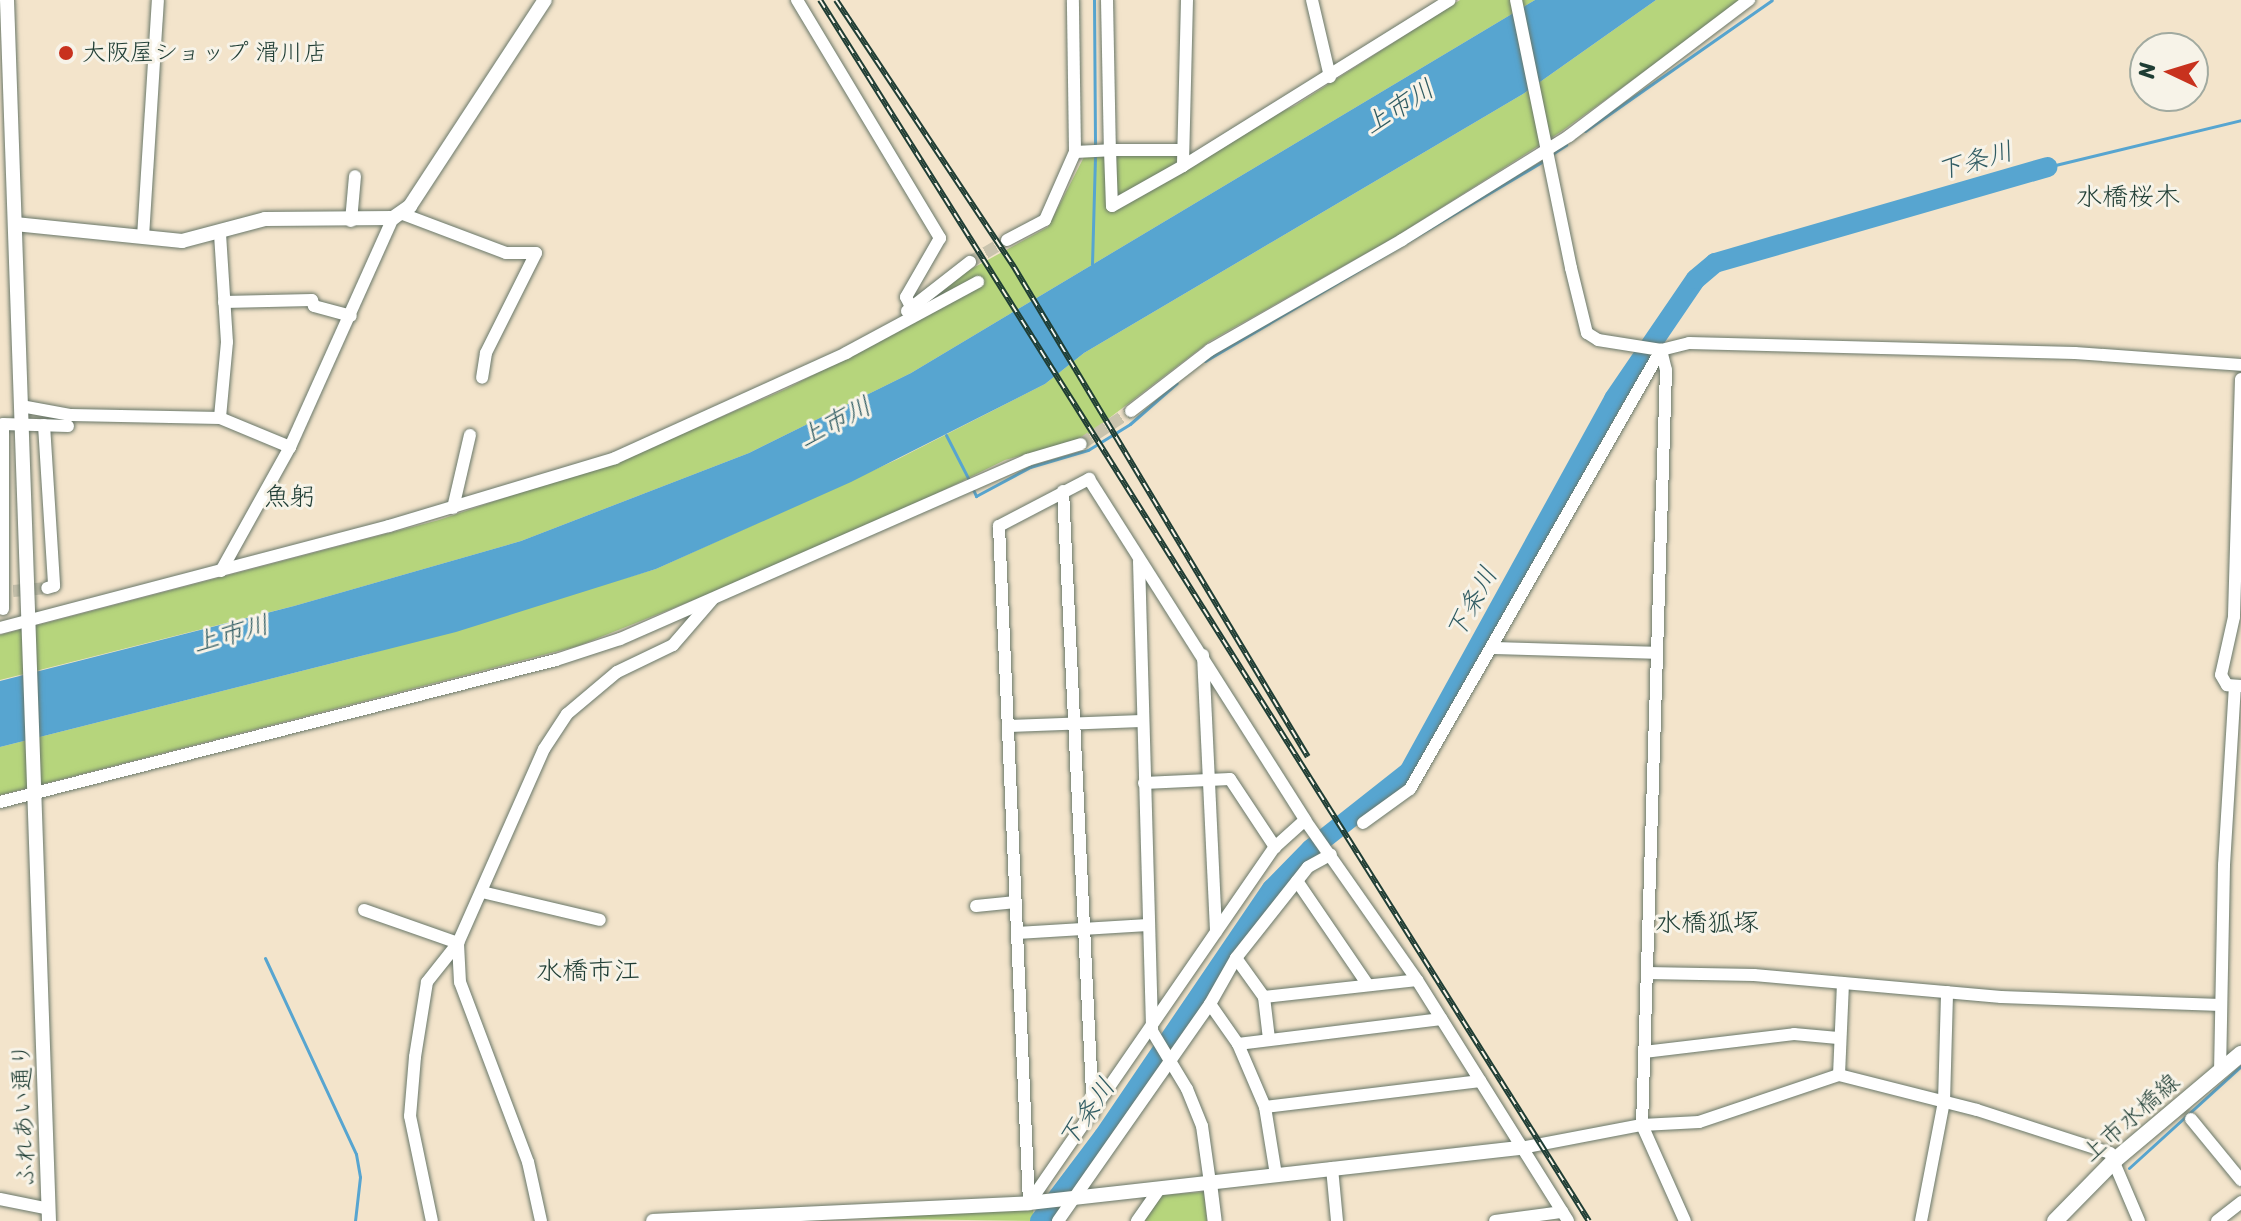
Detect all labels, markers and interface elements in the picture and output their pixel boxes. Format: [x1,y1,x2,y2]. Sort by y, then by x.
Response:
north arrow [2129,32,2209,112]
place label: 大阪屋ショップ 滑川店 [82,39,328,67]
marker: 大阪屋ショップ 滑川店 [57,44,75,62]
text: N [2127,61,2167,79]
water label: 上市川 [1358,73,1440,141]
water label: 下条川 [1933,135,2017,187]
district label: 水橋桜木 [2076,181,2180,213]
water label: 上市川 [793,390,877,454]
district label: 魚躬 [264,481,316,513]
water label: 下条川 [1439,561,1505,645]
water label: 上市川 [189,609,273,659]
district label: 水橋狐塚 [1655,907,1759,939]
district label: 水橋市江 [536,955,640,987]
street label: ふれあい通り [7,1043,41,1187]
street label: 上市水橋線 [2076,1068,2186,1168]
water label: 下条川 [1052,1072,1122,1154]

